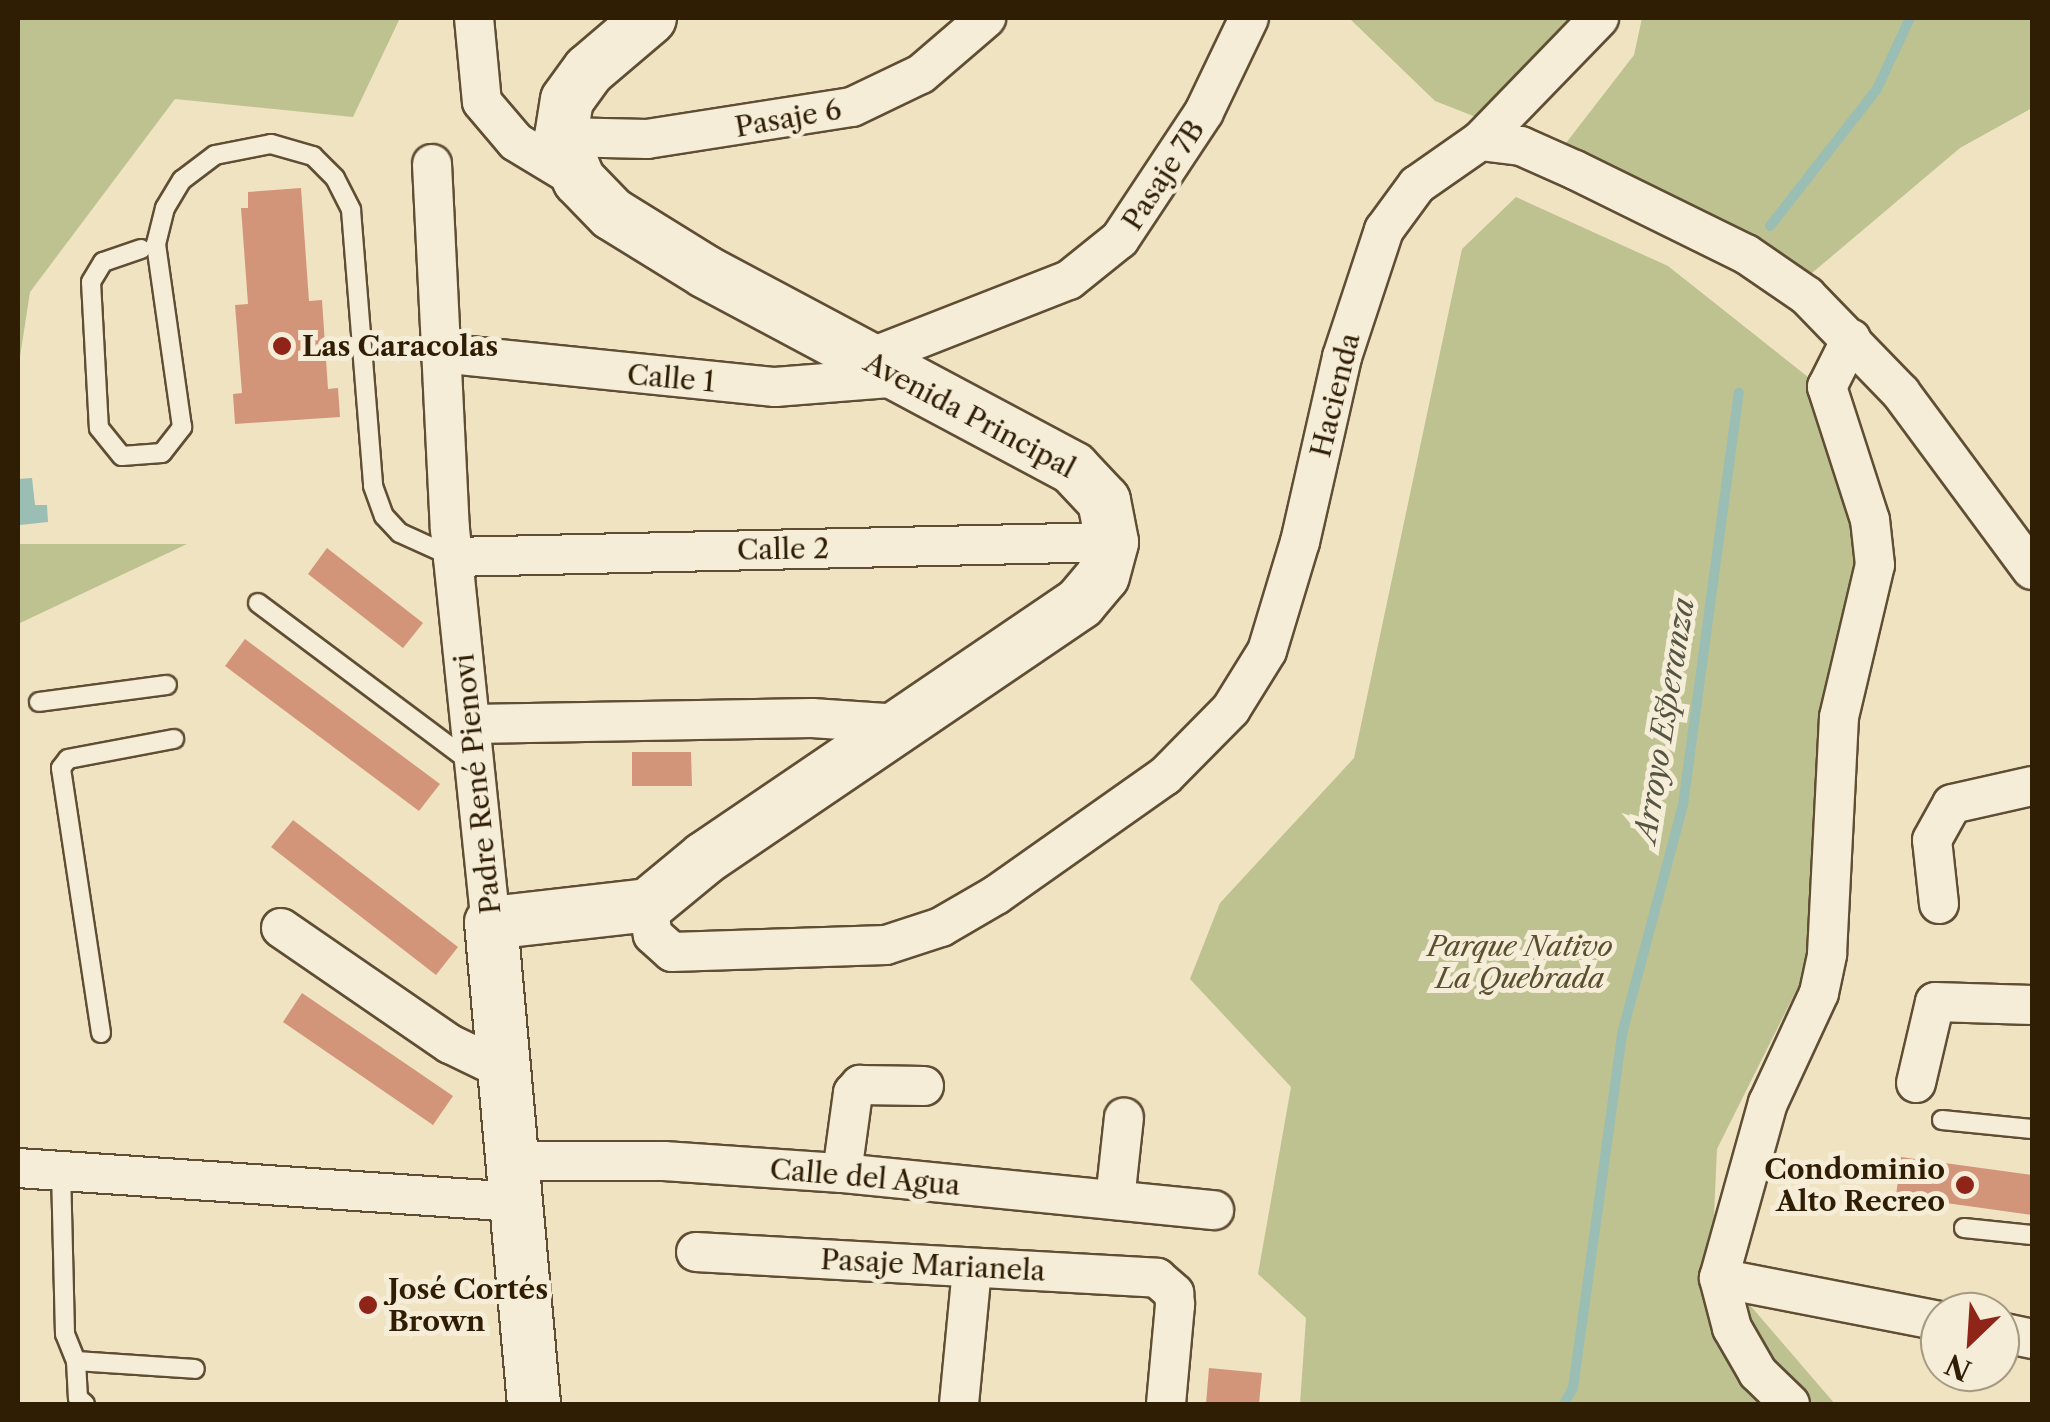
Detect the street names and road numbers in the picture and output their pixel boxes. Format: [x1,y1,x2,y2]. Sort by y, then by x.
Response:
street label: Pasaje 6 [732,92,844,144]
street label: Pasaje 7B [1115,114,1211,236]
street label: Hacienda [1303,329,1367,461]
street label: Avenida Principal [859,345,1081,485]
street label: Calle 1 [626,357,716,399]
street label: Calle 2 [737,531,829,567]
street label: Padre René Pienovi [447,652,507,916]
street label: Calle del Agua [768,1152,962,1202]
street label: Pasaje Marianela [820,1242,1046,1288]

